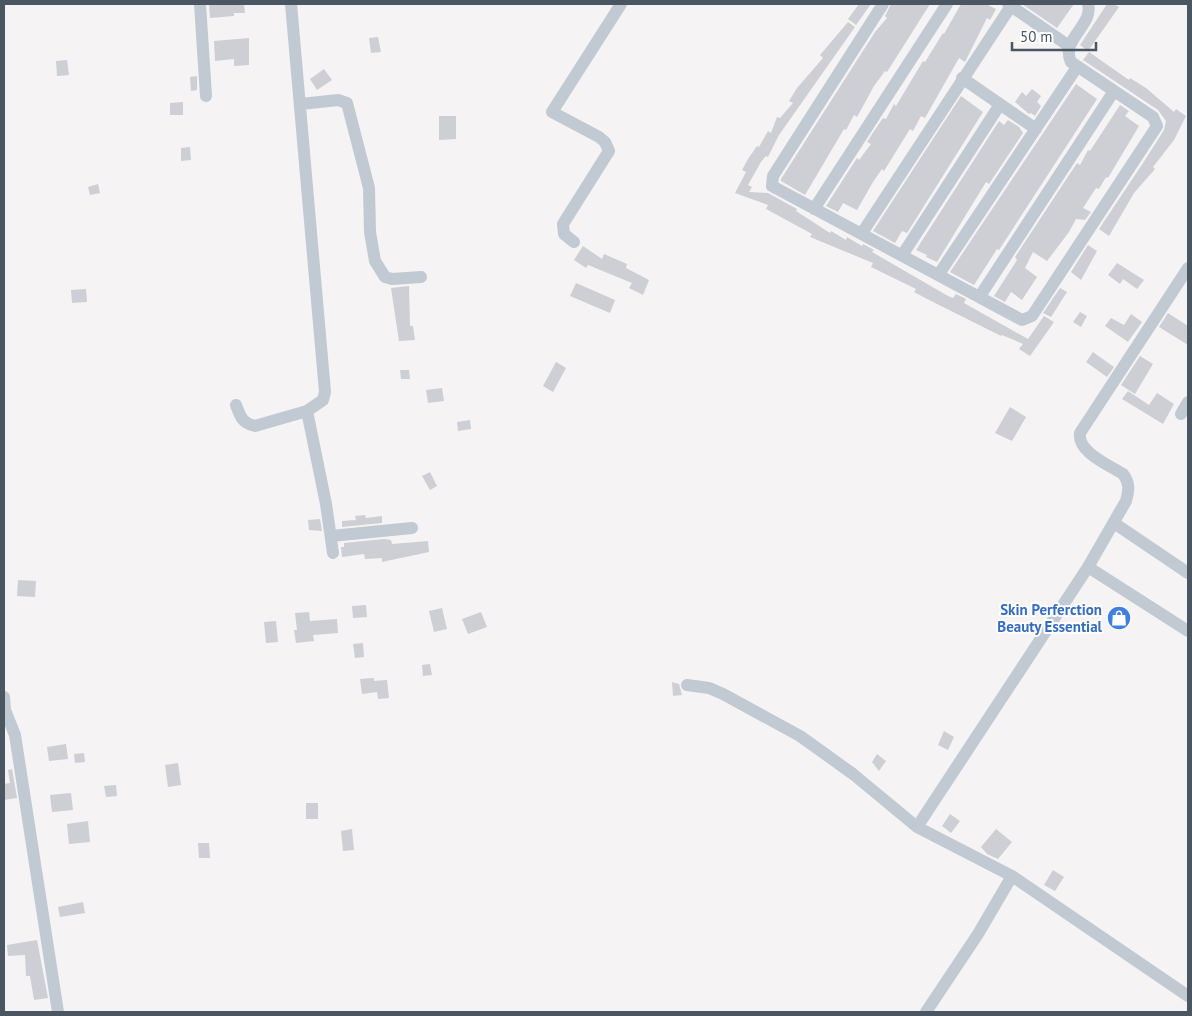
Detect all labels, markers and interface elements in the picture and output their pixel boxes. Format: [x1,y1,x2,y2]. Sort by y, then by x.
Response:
scale bar [1012,20,1096,52]
text: 50 m [1020,27,1053,46]
place label: Skin Perferction Beauty Essential [997,600,1103,636]
shop icon: Skin Perferction Beauty Essential [1106,605,1132,631]

